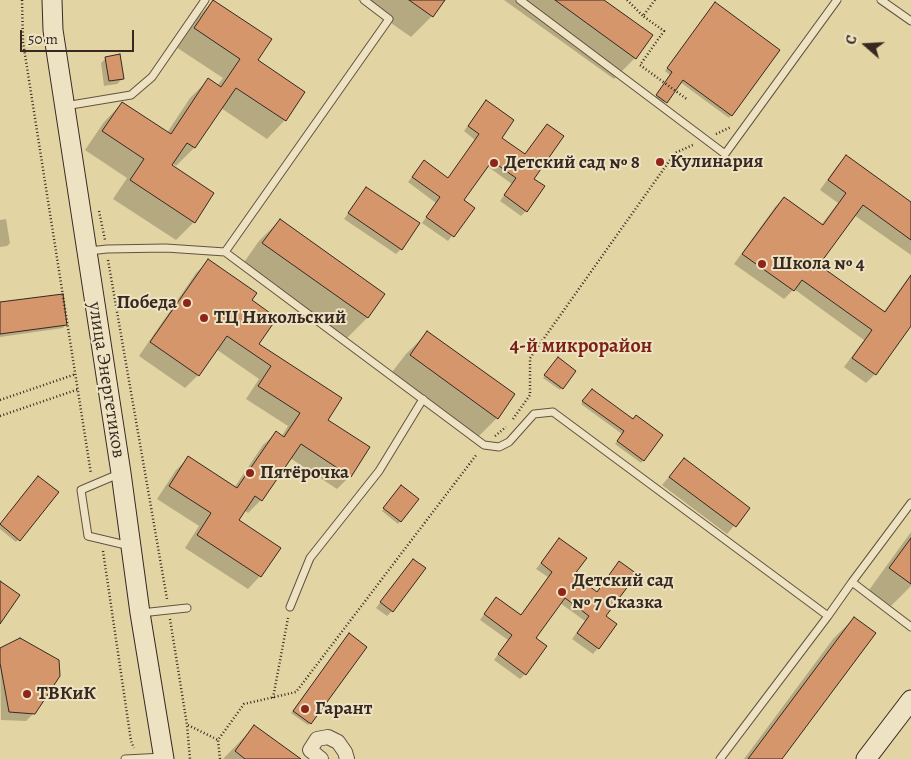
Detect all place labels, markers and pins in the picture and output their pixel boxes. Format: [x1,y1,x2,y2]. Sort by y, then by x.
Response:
place label: Кулинария [670,151,763,173]
place label: Детский сад № 8 [504,152,640,174]
marker: Кулинария [654,156,666,168]
marker: Детский сад № 8 [488,157,500,169]
place label: Школа № 4 [772,253,865,275]
marker: Школа № 4 [756,258,768,270]
place label: Победа [116,292,177,314]
marker: Победа [181,297,193,309]
place label: ТЦ Никольский [214,307,346,329]
marker: ТЦ Никольский [198,312,210,324]
place label: Пятёрочка [260,462,349,484]
marker: Пятёрочка [244,467,256,479]
place label: Детский сад № 7 Сказка [572,570,674,614]
marker: Детский сад № 7 Сказка [556,586,568,598]
place label: ТВКиК [37,683,96,705]
marker: ТВКиК [21,688,33,700]
place label: Гарант [315,698,372,720]
marker: Гарант [299,703,311,715]

